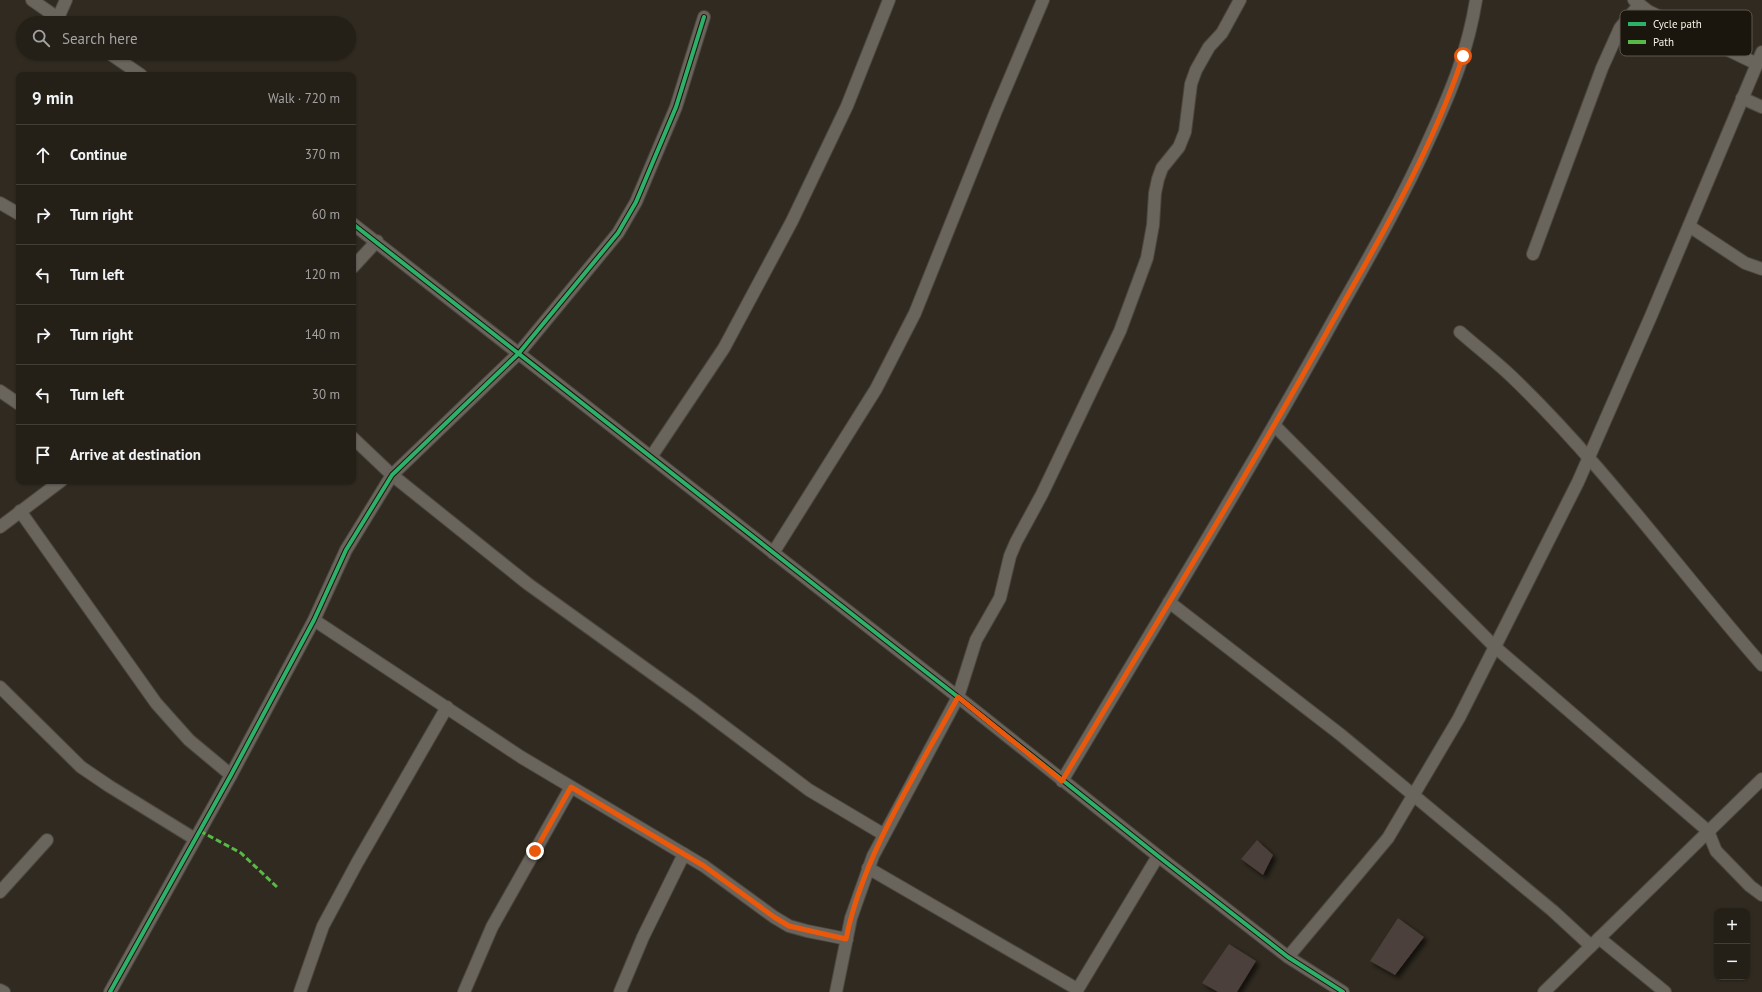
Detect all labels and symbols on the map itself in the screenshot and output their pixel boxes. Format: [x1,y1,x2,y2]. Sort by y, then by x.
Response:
legend [1620,10,1752,56]
text: Cycle path [1653,17,1702,31]
text: Path [1653,35,1674,49]
route start [1454,47,1472,65]
route end [526,842,544,860]

